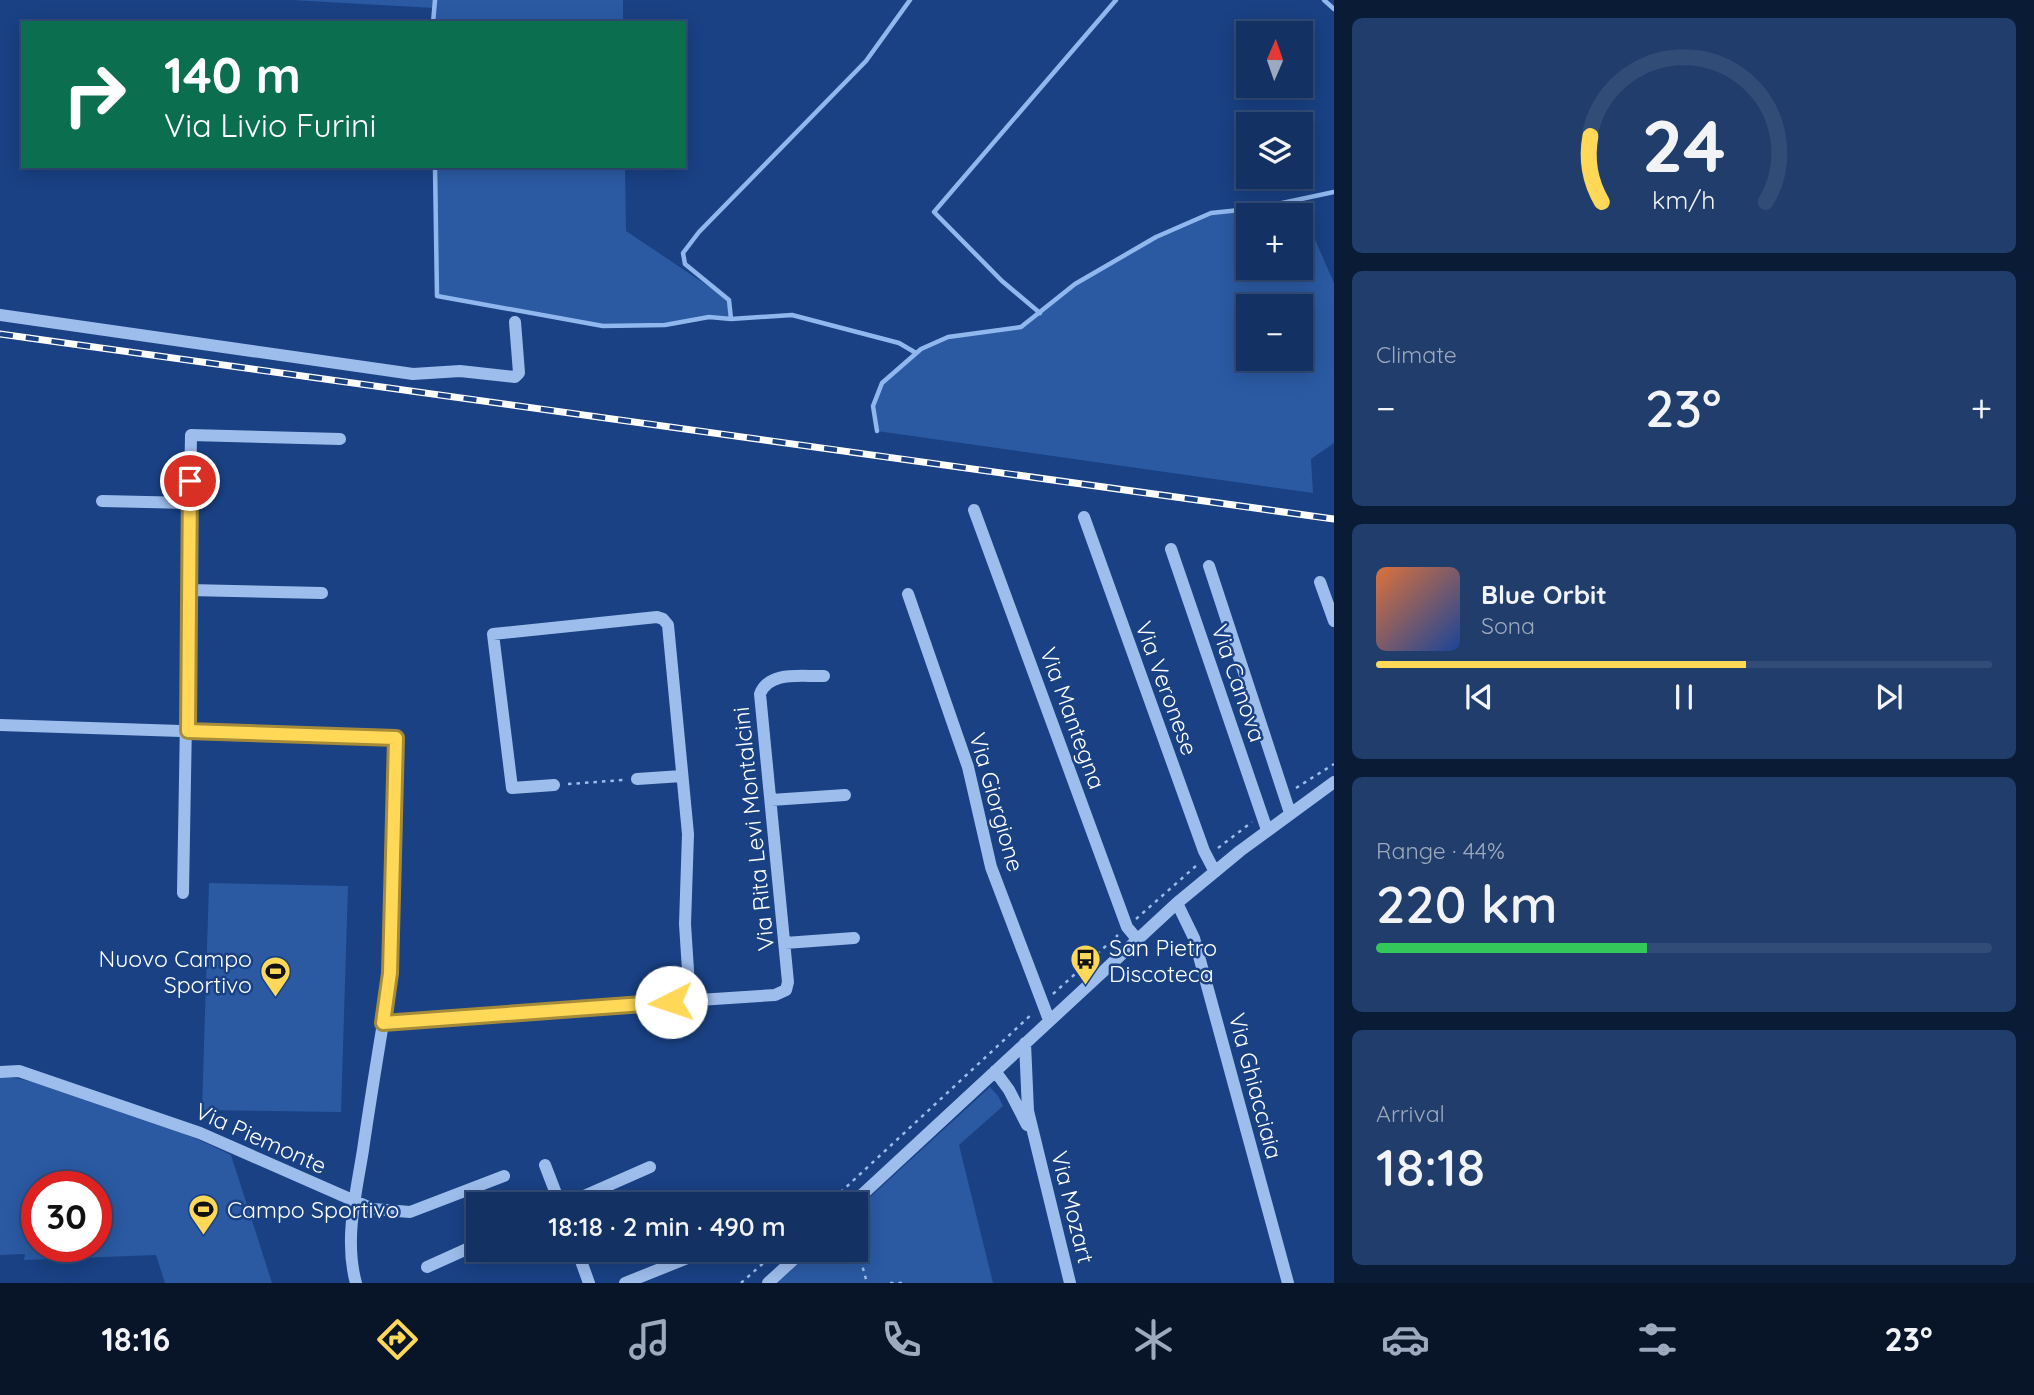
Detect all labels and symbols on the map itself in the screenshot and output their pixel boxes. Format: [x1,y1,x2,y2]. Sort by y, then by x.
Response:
north arrow [1236,21,1312,98]
pin [160,451,220,511]
street label: Via Veronese [1129,617,1205,759]
street label: Via Canova [1205,620,1273,746]
street label: Via Mantegna [1034,643,1112,793]
street label: Via Rita Levi Montalcini [726,705,780,953]
street label: Via Giorgione [963,729,1031,875]
place label: San Pietro Discoteca [1109,933,1217,988]
bus stop icon: San Pietro Discoteca [1069,943,1103,987]
place label: Nuovo Campo Sportivo [98,944,252,999]
sports icon: Nuovo Campo Sportivo [258,954,292,998]
position arrow [634,965,708,1039]
street label: Via Ghiacciaia [1223,1010,1289,1162]
street label: Via Piemonte [191,1096,331,1180]
street label: Via Mozart [1045,1148,1101,1266]
speed limit sign: 30 [21,1171,112,1262]
sports icon: Campo Sportivo [187,1192,221,1236]
place label: Campo Sportivo [227,1195,399,1224]

